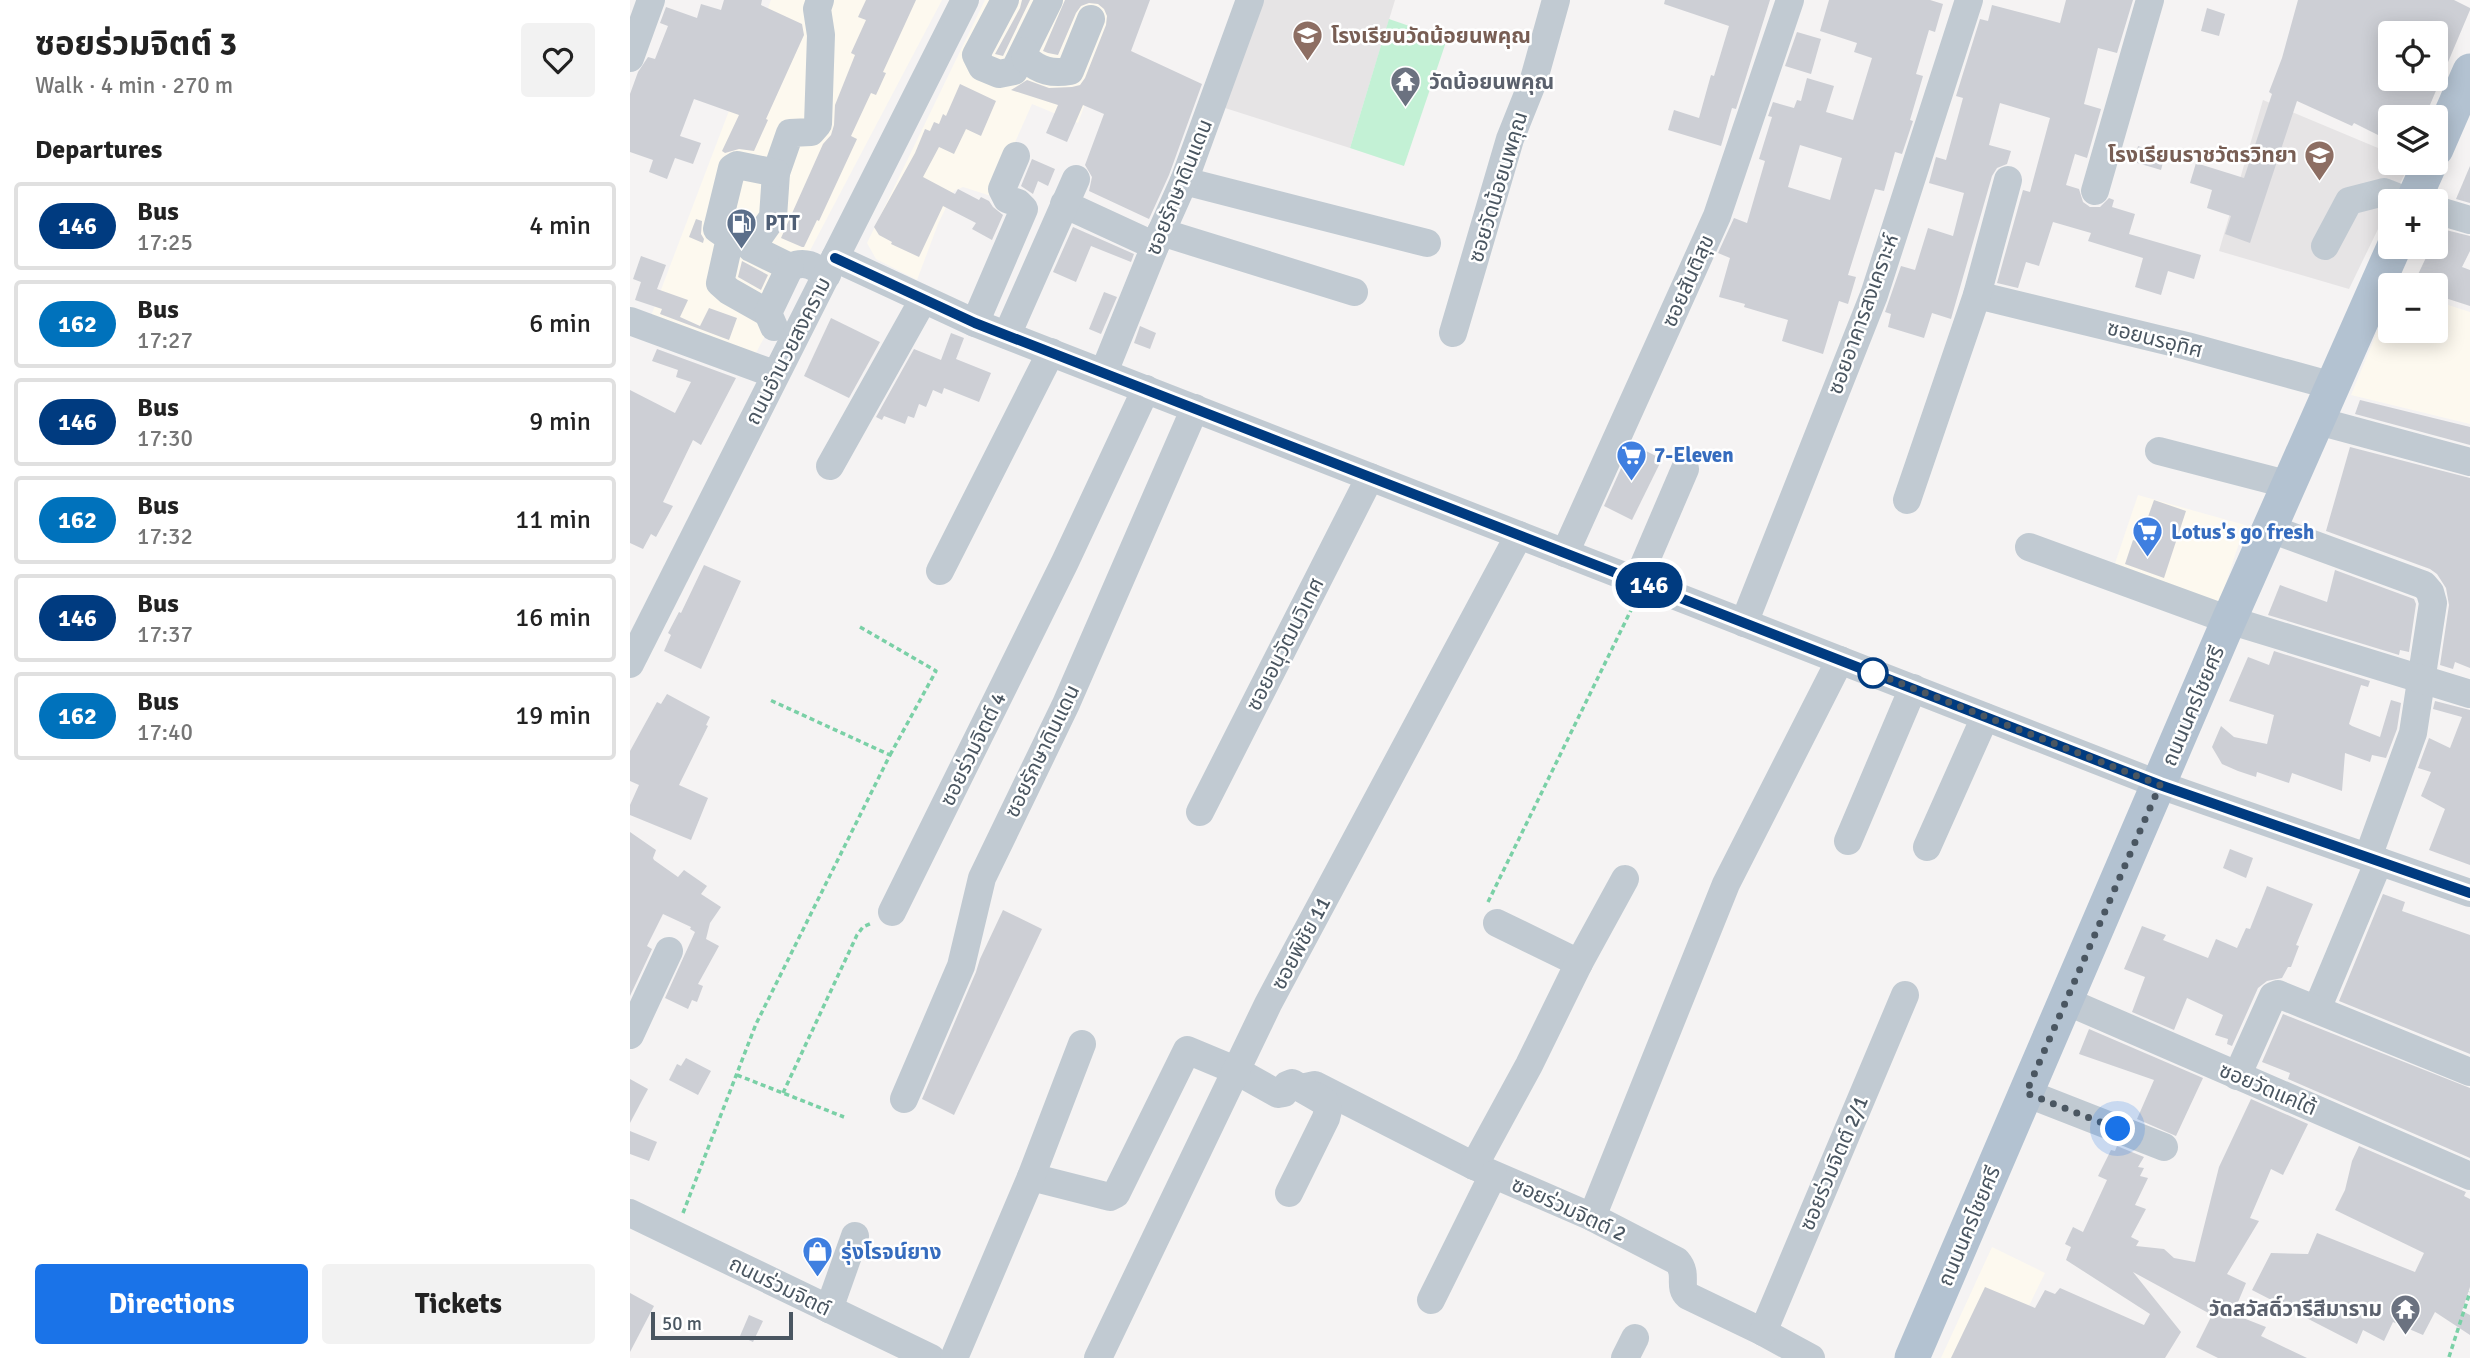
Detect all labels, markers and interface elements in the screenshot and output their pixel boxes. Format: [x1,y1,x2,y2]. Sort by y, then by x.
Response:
school or university icon: โรงเรียนวัดน้อยนพคุณ [1291,19,1325,63]
map controls [2378,21,2448,343]
button: locate [2378,21,2448,91]
button: heart [521,23,595,97]
place label: โรงเรียนวัดน้อยนพคุณ [1331,23,1531,49]
text: ซอยร่วมจิตต์ 3 [35,24,237,65]
temple icon: วัดน้อยนพคุณ [1389,65,1423,109]
place label: วัดน้อยนพคุณ [1429,69,1554,95]
text: Walk · 4 min · 270 m [35,71,233,100]
button: layers [2378,105,2448,175]
street label: ซอยวัดน้อยนพคุณ [1463,108,1533,266]
street label: ซอยรักษาดินแดน [1140,115,1218,259]
text: Departures [35,134,162,166]
school or university icon: โรงเรียนราชวัตรวิทยา [2303,138,2337,182]
place label: โรงเรียนราชวัตรวิทยา [2108,142,2297,168]
button: + [2378,189,2448,259]
text: Bus [137,196,179,228]
fuel station icon: PTT [725,206,759,250]
text: 4 min [529,210,591,242]
place label: PTT [765,210,800,236]
text: 146 [58,211,97,241]
text: 17:25 [137,228,193,257]
street label: ซอยอาคารสงเคราะห์ [1822,230,1904,398]
street label: ซอยสันติสุข [1656,231,1720,331]
street label: ถนนอำนวยสงคราม [740,273,836,429]
button: − [2378,273,2448,343]
text: Bus [137,294,179,326]
text: 6 min [529,308,591,340]
text: 162 [58,309,97,339]
street label: ซอยนรอุทิศ [2105,315,2205,363]
text: 17:27 [137,326,193,355]
text: Bus [137,392,179,424]
text: 9 min [529,406,591,438]
text: 146 [58,407,97,437]
text: 17:30 [137,424,193,453]
supermarket icon: 7-Eleven [1614,438,1648,482]
place label: 7-Eleven [1654,442,1734,468]
text: Bus [137,490,179,522]
text: 11 min [515,504,591,536]
text: 162 [58,505,97,535]
supermarket icon: Lotus's go fresh [2131,515,2165,559]
place label: Lotus's go fresh [2171,519,2314,545]
text: 17:32 [137,522,193,551]
line badge: 146 [1609,562,1689,608]
text: 146 [1630,570,1668,600]
street label: ซอยอนุวัฒนวิเทศ [1240,573,1330,715]
text: Bus [137,588,179,620]
text: 16 min [515,602,591,634]
text: 146 [58,603,97,633]
text: 17:37 [137,620,193,649]
street label: ถนนนครไชยศรี [2156,642,2230,770]
unlabelled marker [1858,658,1888,688]
street label: ซอยรักษาดินแดน [999,680,1085,822]
text: Bus [137,686,179,718]
street label: ซอยร่วมจิตต์ 4 [934,688,1012,810]
text: 19 min [515,700,591,732]
text: 162 [58,701,97,731]
text: 17:40 [137,718,193,747]
street label: ซอยพิชัย 11 [1266,892,1336,994]
street label: ซอยวัดแคใต้ [2215,1057,2321,1121]
street label: ซอยร่วมจิตต์ 2/1 [1794,1092,1874,1234]
your location [2100,1111,2135,1146]
street label: ถนนนครไชยศรี [1932,1162,2006,1290]
street label: ซอยร่วมจิตต์ 2 [1508,1171,1630,1247]
shop icon: รุ่งโรจน์ยาง [801,1235,835,1279]
place label: รุ่งโรจน์ยาง [841,1239,942,1265]
street label: ถนนร่วมจิตต์ [725,1250,835,1322]
button: Directions [35,1264,308,1344]
button: Tickets [322,1264,595,1344]
temple icon: วัดสวัสดิ์วารีสีมาราม [2388,1292,2422,1336]
place label: วัดสวัสดิ์วารีสีมาราม [2209,1295,2382,1322]
scale bar [651,1309,793,1341]
text: 50 m [662,1312,702,1336]

